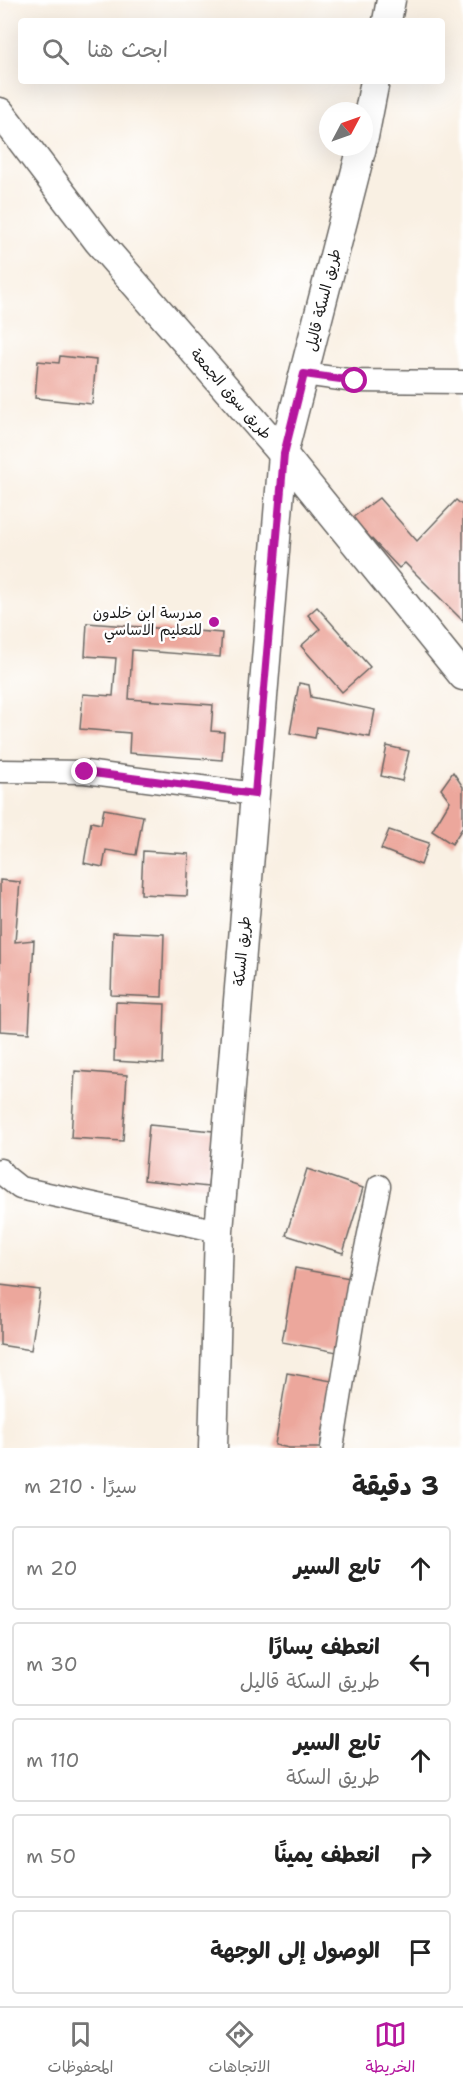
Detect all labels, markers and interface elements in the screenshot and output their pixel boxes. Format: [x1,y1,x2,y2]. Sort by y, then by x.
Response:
search box [18,18,445,84]
icon: search [39,35,72,68]
text: ابحث هنا [87,35,168,64]
north arrow [319,102,373,156]
street label: طريق السكة قاليل [301,247,345,353]
street label: طريق سوق الجمعة [186,344,276,444]
route start [341,367,367,393]
place label: مدرسة ابن خلدون للتعليم الاساسي [93,603,202,643]
marker: مدرسة ابن خلدون للتعليم الاساسي [207,615,221,629]
route end [71,758,97,784]
street label: طريق السكة [229,915,255,987]
text: 3 دقيقة [352,1468,439,1503]
text: سيرًا · 210 m [24,1473,137,1499]
text: تابع السير [294,1552,380,1581]
icon: ahead [404,1552,437,1585]
text: 20 m [26,1555,77,1581]
text: انعطف يسارًا [268,1632,380,1661]
icon: left [404,1648,437,1681]
text: 30 m [26,1651,78,1677]
text: طريق السكة قاليل [240,1668,380,1694]
text: تابع السير [294,1728,380,1757]
icon: ahead [404,1744,437,1777]
text: 110 m [26,1747,80,1773]
text: طريق السكة [286,1764,380,1790]
text: انعطف يمينًا [274,1840,380,1869]
icon: right [404,1840,437,1873]
text: 50 m [26,1843,76,1869]
text: الوصول إلى الوجهة [210,1936,380,1965]
icon: arrive [404,1936,437,1969]
tab: المحفوظات [48,2018,113,2081]
tab: الاتجاهات [209,2018,270,2081]
tab: الخريطة [366,2018,415,2081]

